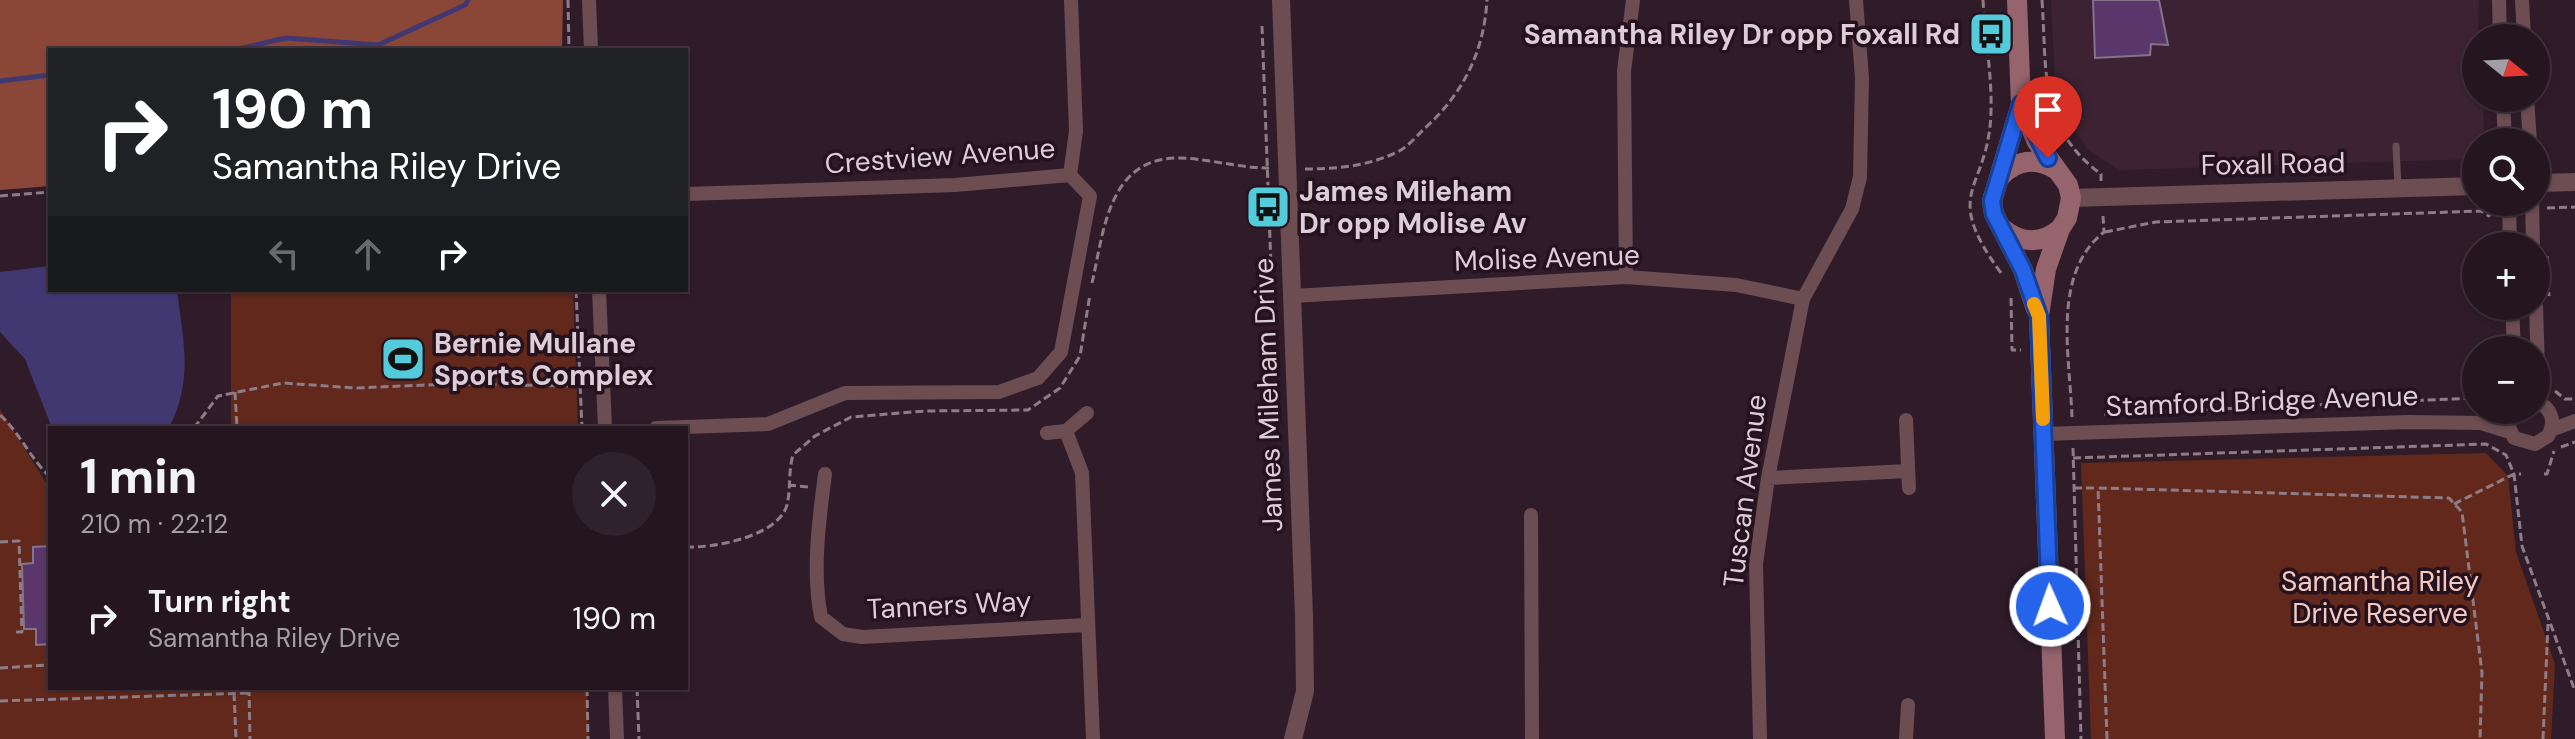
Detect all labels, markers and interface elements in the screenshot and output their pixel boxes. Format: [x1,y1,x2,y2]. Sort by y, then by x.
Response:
bus stop icon: Samantha Riley Dr opp Foxall Rd [1967,10,2015,58]
place label: Samantha Riley Dr opp Foxall Rd [1524,16,1960,53]
north arrow [2462,24,2550,112]
map controls [2462,24,2550,424]
text: 190 m [212,72,373,145]
pin [2014,76,2082,158]
icon: right [80,80,184,184]
icon: arrive [2026,88,2070,132]
button: search [2462,128,2550,216]
street label: Crestview Avenue [823,129,1057,183]
text: Samantha Riley Drive [212,143,561,190]
street label: Foxall Road [2200,144,2346,184]
place label: James Mileham Dr opp Molise Av [1299,173,1527,242]
bus stop icon: James Mileham Dr opp Molise Av [1244,183,1292,231]
icon: left [262,232,306,276]
icon: ahead [346,232,390,276]
icon: right [430,232,474,276]
button: + [2462,232,2550,320]
street label: Molise Avenue [1454,236,1640,280]
street label: James Mileham Drive [1245,257,1291,533]
place label: Bernie Mullane Sports Complex [434,325,653,394]
sports icon: Bernie Mullane Sports Complex [379,335,427,383]
button: − [2462,336,2550,424]
street label: Stamford Bridge Avenue [2105,377,2419,425]
street label: Tuscan Avenue [1715,392,1775,590]
text: 1 min [80,445,197,508]
button: close [572,452,656,536]
text: 210 m · 22:12 [80,507,228,541]
park label: Samantha Riley Drive Reserve [2281,563,2479,632]
position arrow [2008,564,2092,648]
text: Turn right [148,582,291,621]
street label: Tanners Way [866,582,1032,628]
icon: right [80,596,124,640]
text: 190 m [573,599,656,638]
text: Samantha Riley Drive [148,621,400,655]

